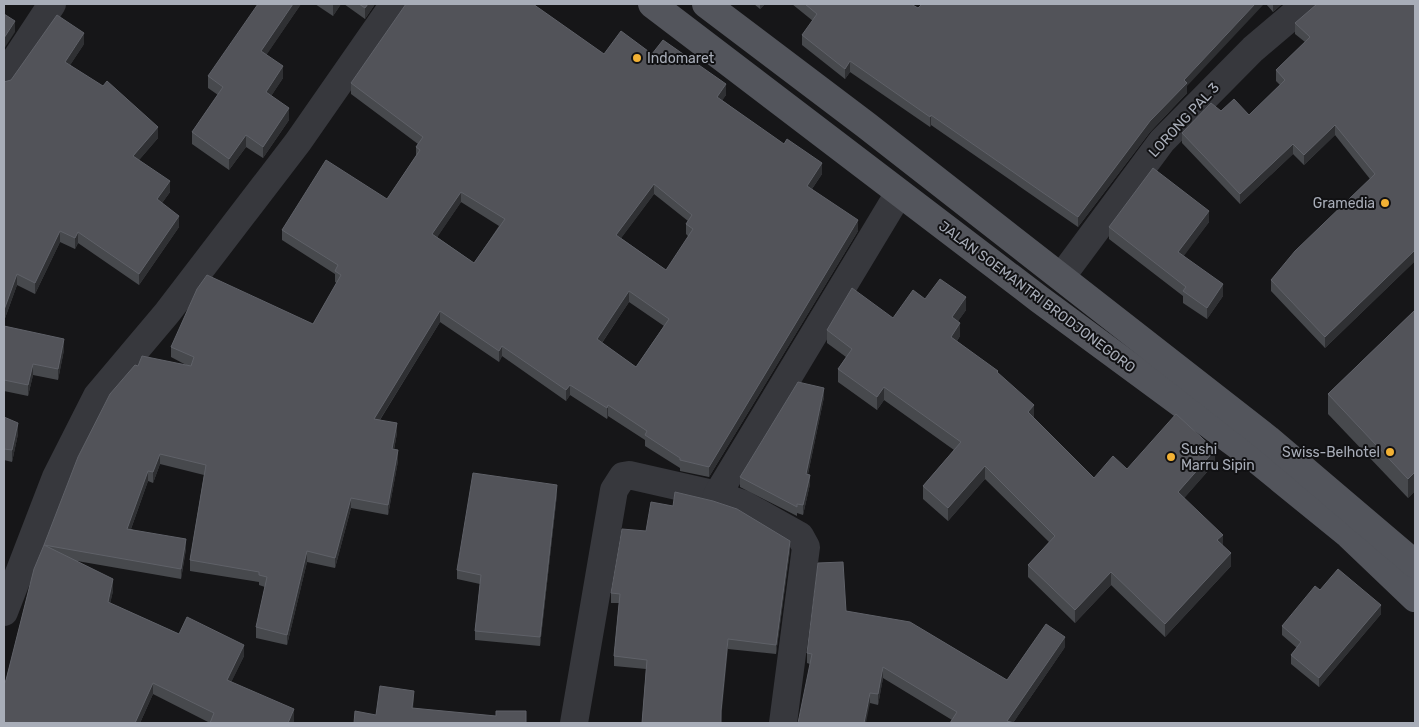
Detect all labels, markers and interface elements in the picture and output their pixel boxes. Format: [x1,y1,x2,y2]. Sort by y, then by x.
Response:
place label: Indomaret [647,50,715,67]
marker: Indomaret [631,52,643,64]
street label: LORONG PAL 3 [1145,79,1223,161]
place label: Gramedia [1313,195,1375,212]
marker: Gramedia [1379,197,1391,209]
street label: JALAN SOEMANTRI BRODJONEGORO [935,217,1139,377]
place label: Sushi Marru Sipin [1181,441,1255,474]
place label: Swiss-Belhotel [1282,444,1380,461]
marker: Swiss-Belhotel [1384,446,1396,458]
marker: Sushi Marru Sipin [1165,451,1177,463]

